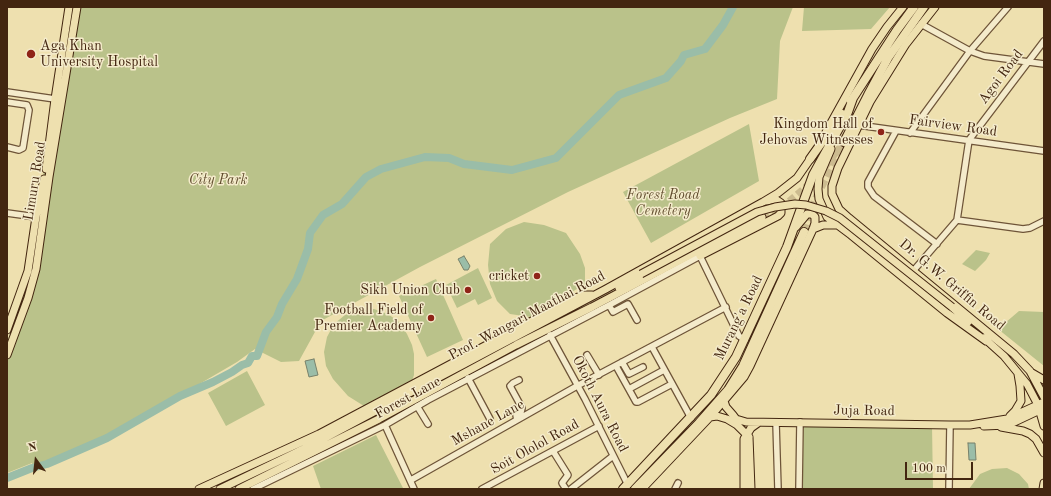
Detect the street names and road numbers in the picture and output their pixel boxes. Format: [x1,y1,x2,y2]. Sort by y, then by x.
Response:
street label: Agoi Road [975,46,1027,108]
street label: Fairview Road [908,112,998,140]
street label: Limuru Road [20,140,50,222]
street label: Dr. G.W. Griffin Road [895,236,1009,334]
street label: Prof. Wangari Maathai Road [446,268,608,364]
street label: Murang'a Road [711,273,767,363]
street label: Okoth Aura Road [568,353,632,455]
street label: Forest Lane [372,373,444,423]
street label: Mshane Lane [449,396,527,450]
street label: Juja Road [833,402,895,420]
street label: Soit Ololol Road [488,416,582,478]

